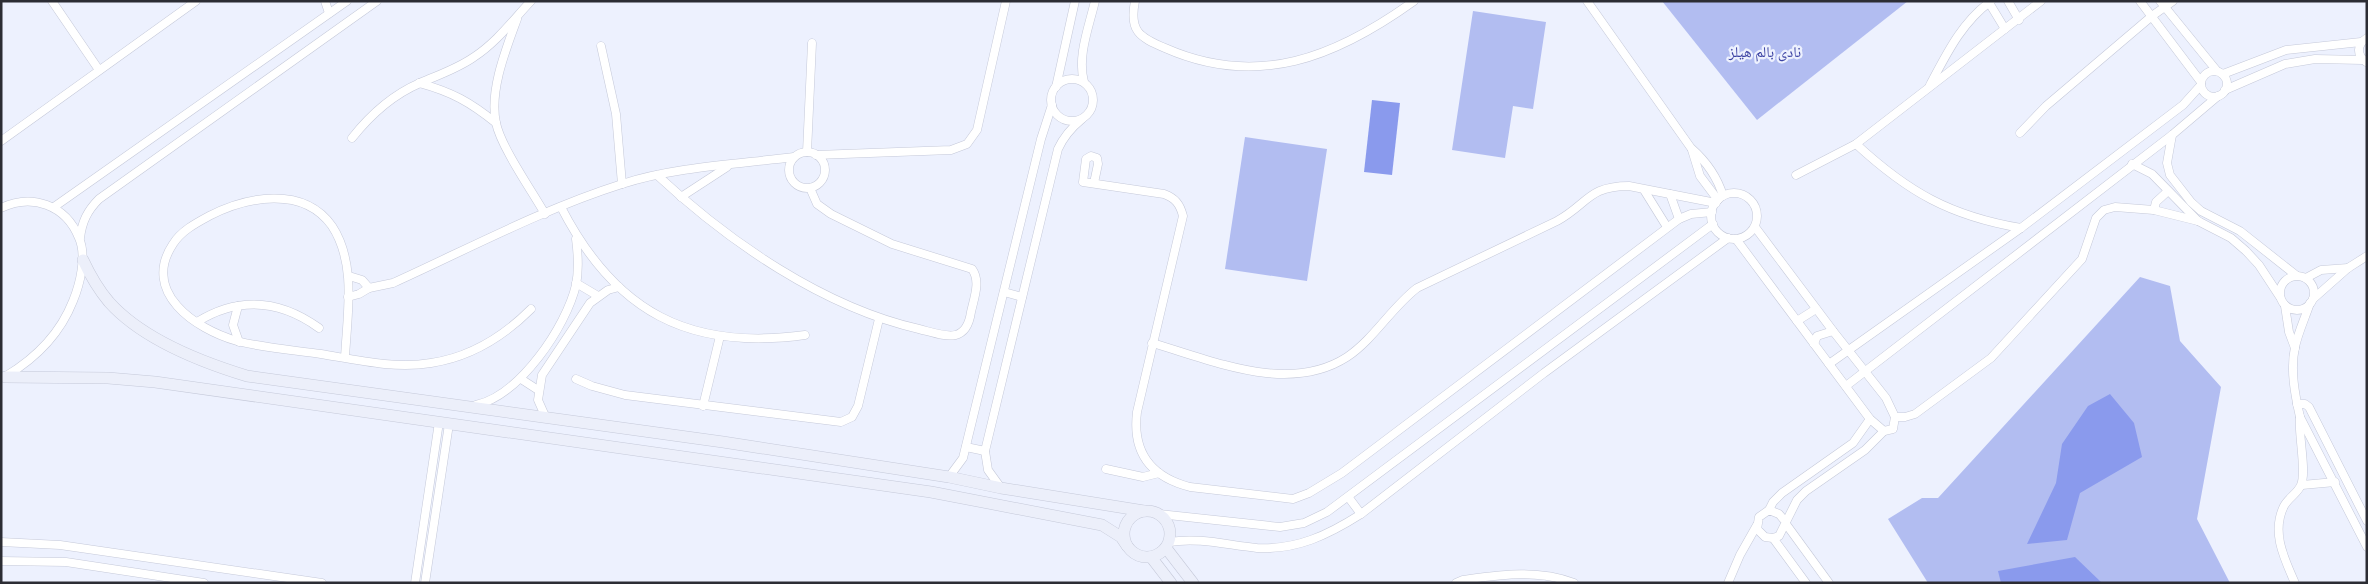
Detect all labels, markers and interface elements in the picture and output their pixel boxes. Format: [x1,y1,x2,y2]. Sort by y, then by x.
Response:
park label: نادى بالم هيلز [1728,42,1801,62]

